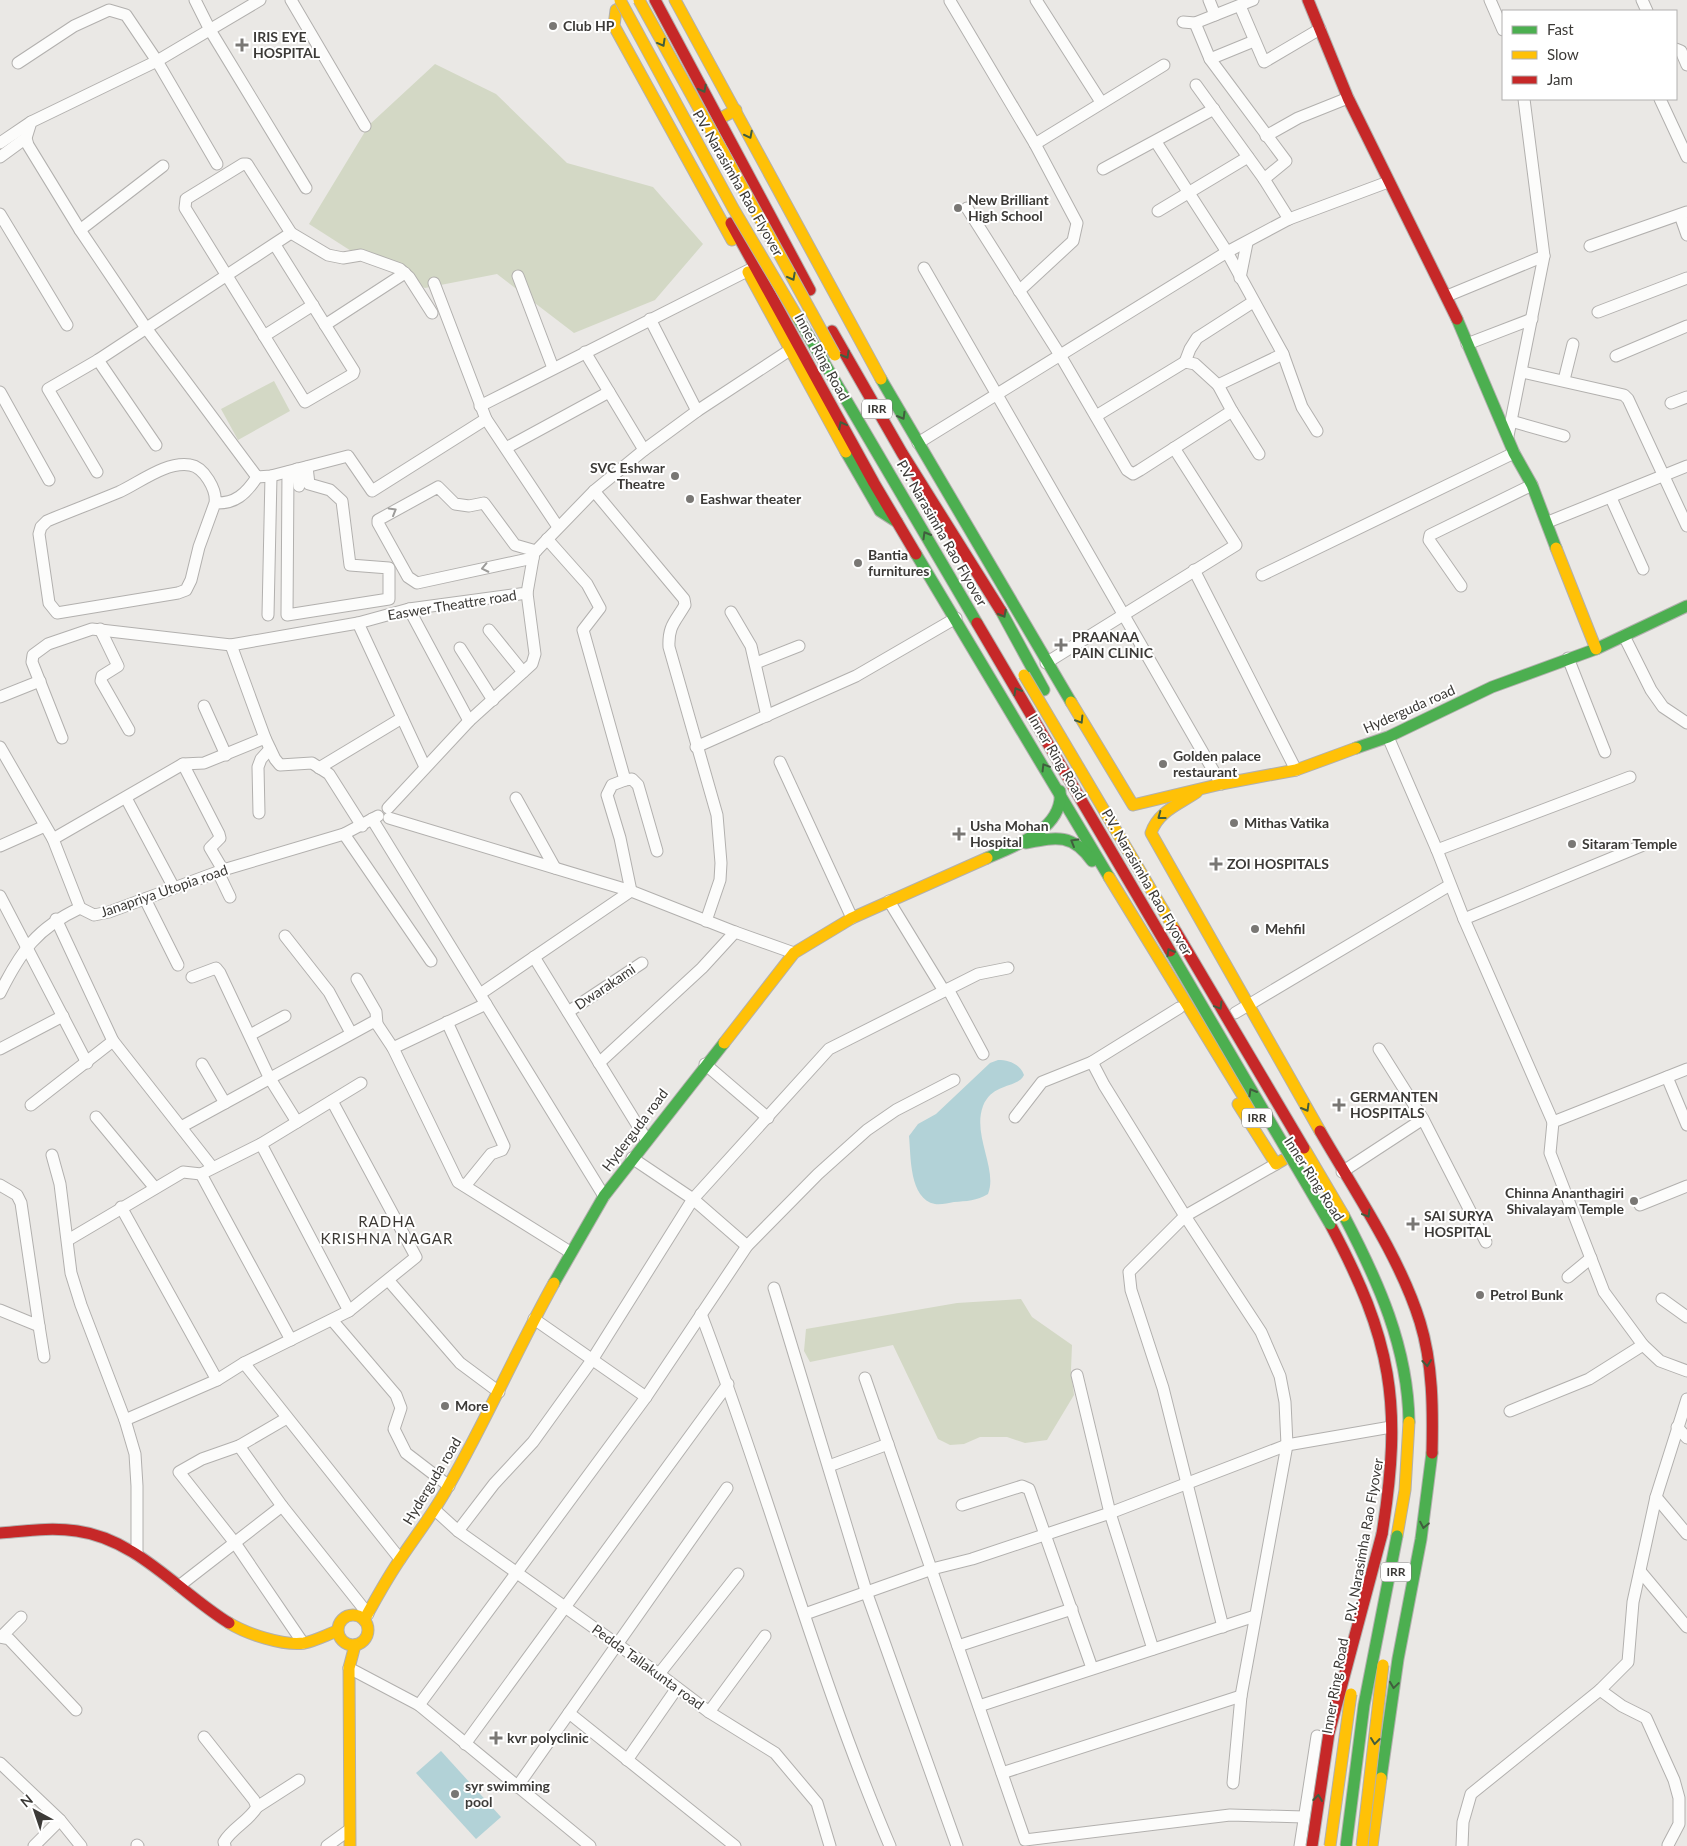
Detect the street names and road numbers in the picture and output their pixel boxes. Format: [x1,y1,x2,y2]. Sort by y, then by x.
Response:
street label: P.V. Narasimha Rao Flyover [690,107,787,259]
street label: Inner Ring Road [791,310,853,403]
road number: IRR [862,399,892,418]
street label: P.V. Narasimha Rao Flyover [894,457,991,609]
street label: Easwer Theattre road [386,586,518,623]
street label: Hyderguda road [1360,681,1457,736]
street label: Inner Ring Road [1025,711,1090,803]
street label: P.V. Narasimha Rao Flyover [1099,806,1196,958]
street label: Janapriya Utopia road [98,861,230,920]
street label: Dwarakami [571,960,638,1013]
street label: Hyderguda road [598,1085,671,1174]
road number: IRR [1242,1108,1272,1128]
street label: Inner Ring Road [1281,1133,1348,1224]
street label: Hyderguda road [399,1434,464,1527]
street label: P.V. Narasimha Rao Flyover [1341,1457,1386,1623]
road number: IRR [1381,1562,1411,1581]
street label: Pedda Tallakunta road [589,1620,708,1713]
street label: Inner Ring Road [1318,1637,1351,1735]

